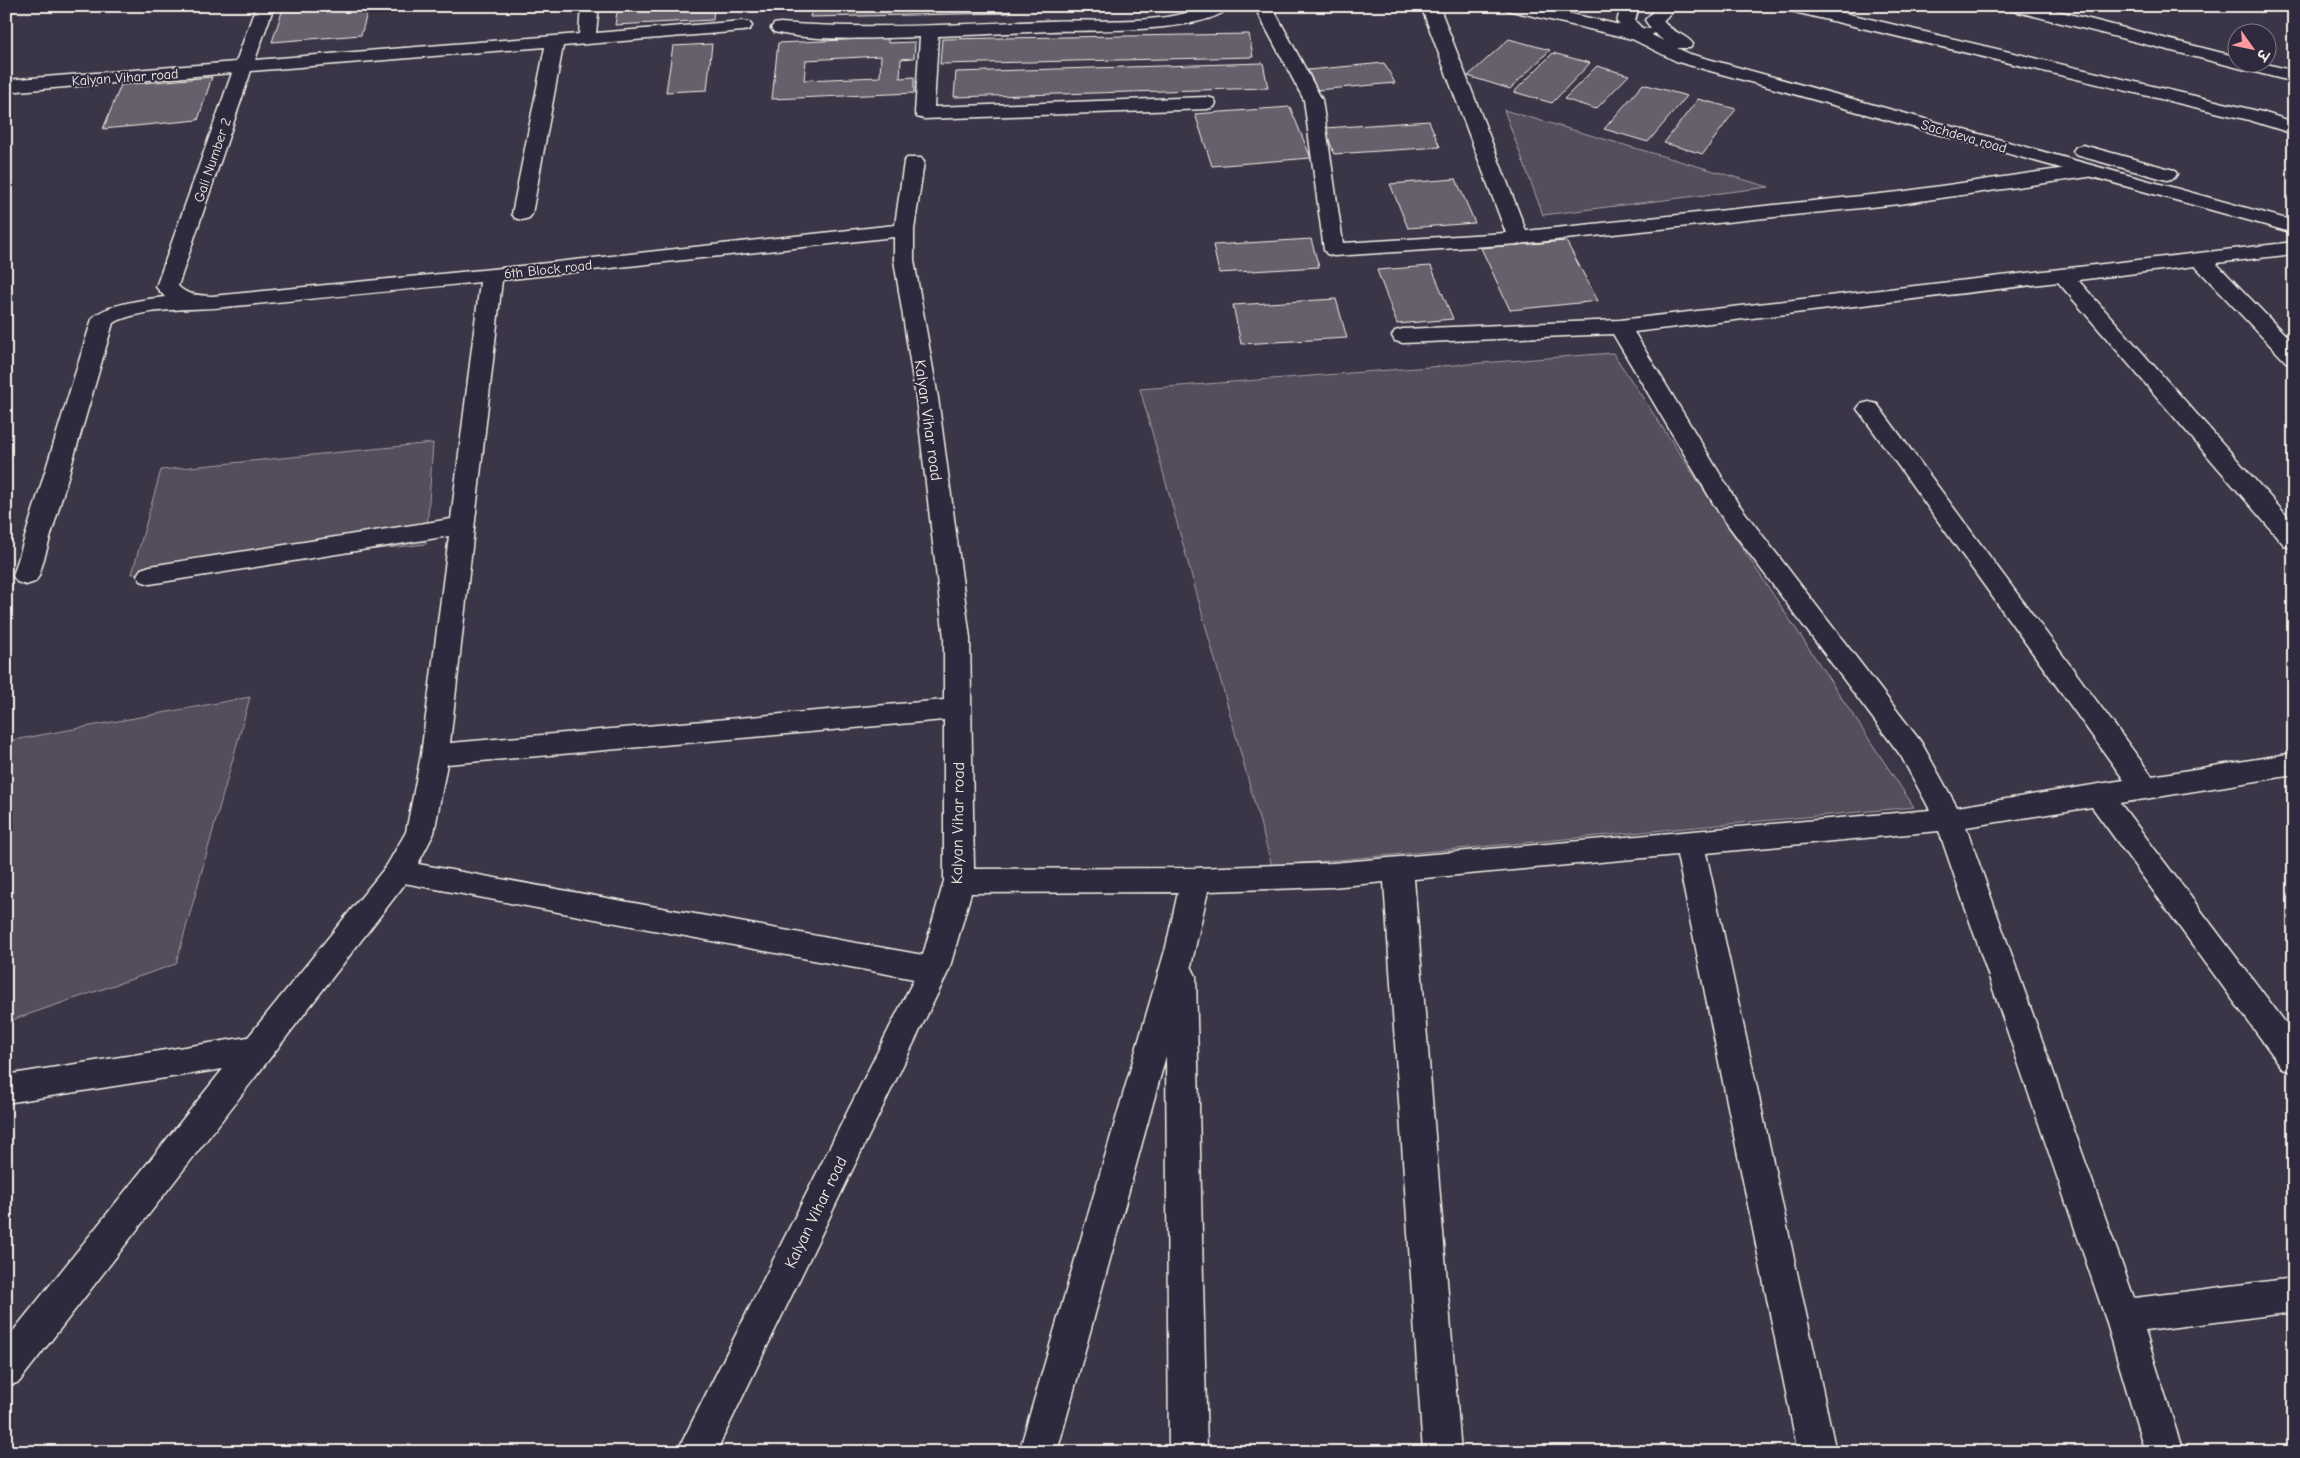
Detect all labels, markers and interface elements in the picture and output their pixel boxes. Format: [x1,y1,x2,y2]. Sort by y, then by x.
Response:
north arrow [2228,22,2278,72]
text: उ [2252,45,2273,65]
street label: Kalyan Vihar road [71,65,179,90]
street label: Gali Number 2 [190,116,235,205]
street label: Sachdeva road [1919,116,2009,157]
street label: 6th Block road [503,256,593,283]
street label: Kalyan Vihar road [911,358,945,482]
street label: Kalyan Vihar road [948,762,968,884]
street label: Kalyan Vihar road [781,1154,851,1271]

